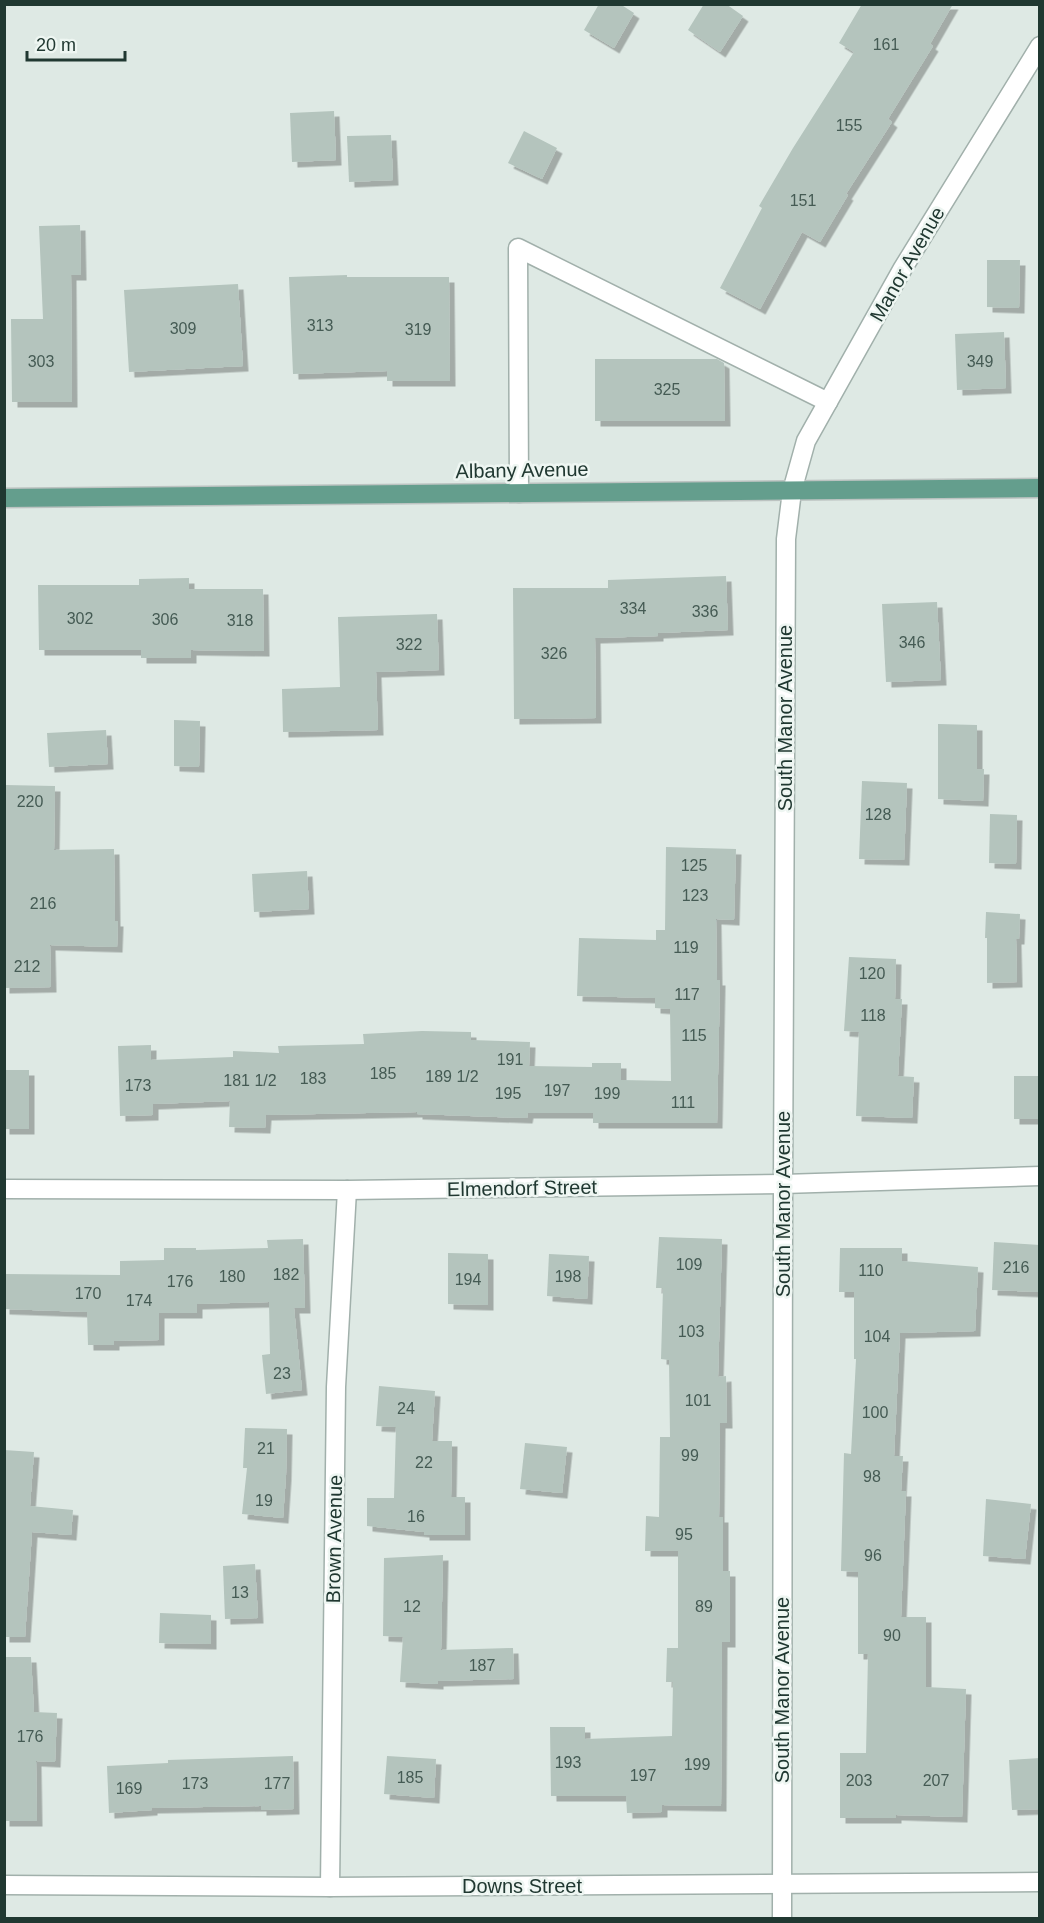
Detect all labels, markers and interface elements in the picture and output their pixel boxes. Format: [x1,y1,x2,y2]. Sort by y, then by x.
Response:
scale bar [27,24,124,62]
text: 20 m [36,35,76,55]
house number: 161 [873,36,899,53]
house number: 155 [836,117,862,134]
house number: 151 [790,192,816,209]
street label: Manor Avenue [865,203,949,325]
house number: 313 [307,317,333,334]
house number: 309 [170,320,196,337]
house number: 319 [405,321,431,338]
house number: 303 [28,353,54,370]
house number: 349 [967,353,993,370]
house number: 325 [654,381,680,398]
street label: Albany Avenue [455,458,589,482]
house number: 334 [620,600,646,617]
house number: 336 [692,603,718,620]
house number: 302 [67,610,93,627]
house number: 306 [152,611,178,628]
house number: 318 [227,612,253,629]
street label: South Manor Avenue [774,625,796,811]
house number: 346 [899,634,925,651]
house number: 322 [396,636,422,653]
house number: 326 [541,645,567,662]
house number: 220 [17,793,43,810]
house number: 128 [865,806,891,823]
house number: 125 [681,857,707,874]
house number: 123 [682,887,708,904]
house number: 216 [30,895,56,912]
house number: 119 [673,939,699,956]
house number: 212 [14,958,40,975]
house number: 120 [859,965,885,982]
house number: 117 [674,986,700,1003]
house number: 118 [860,1007,886,1024]
house number: 115 [681,1027,707,1044]
house number: 191 [497,1051,523,1068]
house number: 185 [370,1065,396,1082]
house number: 189 1/2 [425,1068,479,1085]
house number: 183 [300,1070,326,1087]
house number: 181 1/2 [223,1072,277,1089]
house number: 173 [125,1077,151,1094]
house number: 197 [544,1082,570,1099]
house number: 195 [495,1085,521,1102]
house number: 199 [594,1085,620,1102]
house number: 111 [671,1094,695,1111]
street label: South Manor Avenue [772,1111,794,1297]
street label: Elmendorf Street [447,1176,598,1200]
house number: 109 [676,1256,702,1273]
house number: 216 [1003,1259,1029,1276]
house number: 110 [858,1262,884,1279]
house number: 182 [273,1266,299,1283]
house number: 180 [219,1268,245,1285]
house number: 198 [555,1268,581,1285]
house number: 194 [455,1271,481,1288]
house number: 176 [167,1273,193,1290]
house number: 170 [75,1285,101,1302]
house number: 174 [126,1292,152,1309]
house number: 103 [678,1323,704,1340]
house number: 104 [864,1328,890,1345]
house number: 23 [273,1365,291,1382]
house number: 101 [685,1392,711,1409]
house number: 24 [397,1400,415,1417]
house number: 100 [862,1404,888,1421]
house number: 21 [257,1440,275,1457]
house number: 99 [681,1447,699,1464]
house number: 22 [415,1454,433,1471]
house number: 98 [863,1468,881,1485]
street label: Brown Avenue [322,1475,346,1603]
house number: 19 [255,1492,273,1509]
house number: 16 [407,1508,425,1525]
house number: 95 [675,1526,693,1543]
house number: 96 [864,1547,882,1564]
house number: 13 [231,1584,249,1601]
street label: South Manor Avenue [771,1597,793,1783]
house number: 12 [403,1598,421,1615]
house number: 89 [695,1598,713,1615]
house number: 90 [883,1627,901,1644]
house number: 187 [469,1657,495,1674]
house number: 176 [17,1728,43,1745]
house number: 193 [555,1754,581,1771]
house number: 199 [684,1756,710,1773]
house number: 197 [630,1767,656,1784]
house number: 185 [397,1769,423,1786]
house number: 203 [846,1772,872,1789]
house number: 207 [923,1772,949,1789]
house number: 173 [182,1775,208,1792]
house number: 177 [264,1775,290,1792]
house number: 169 [116,1780,142,1797]
street label: Downs Street [462,1875,582,1897]

